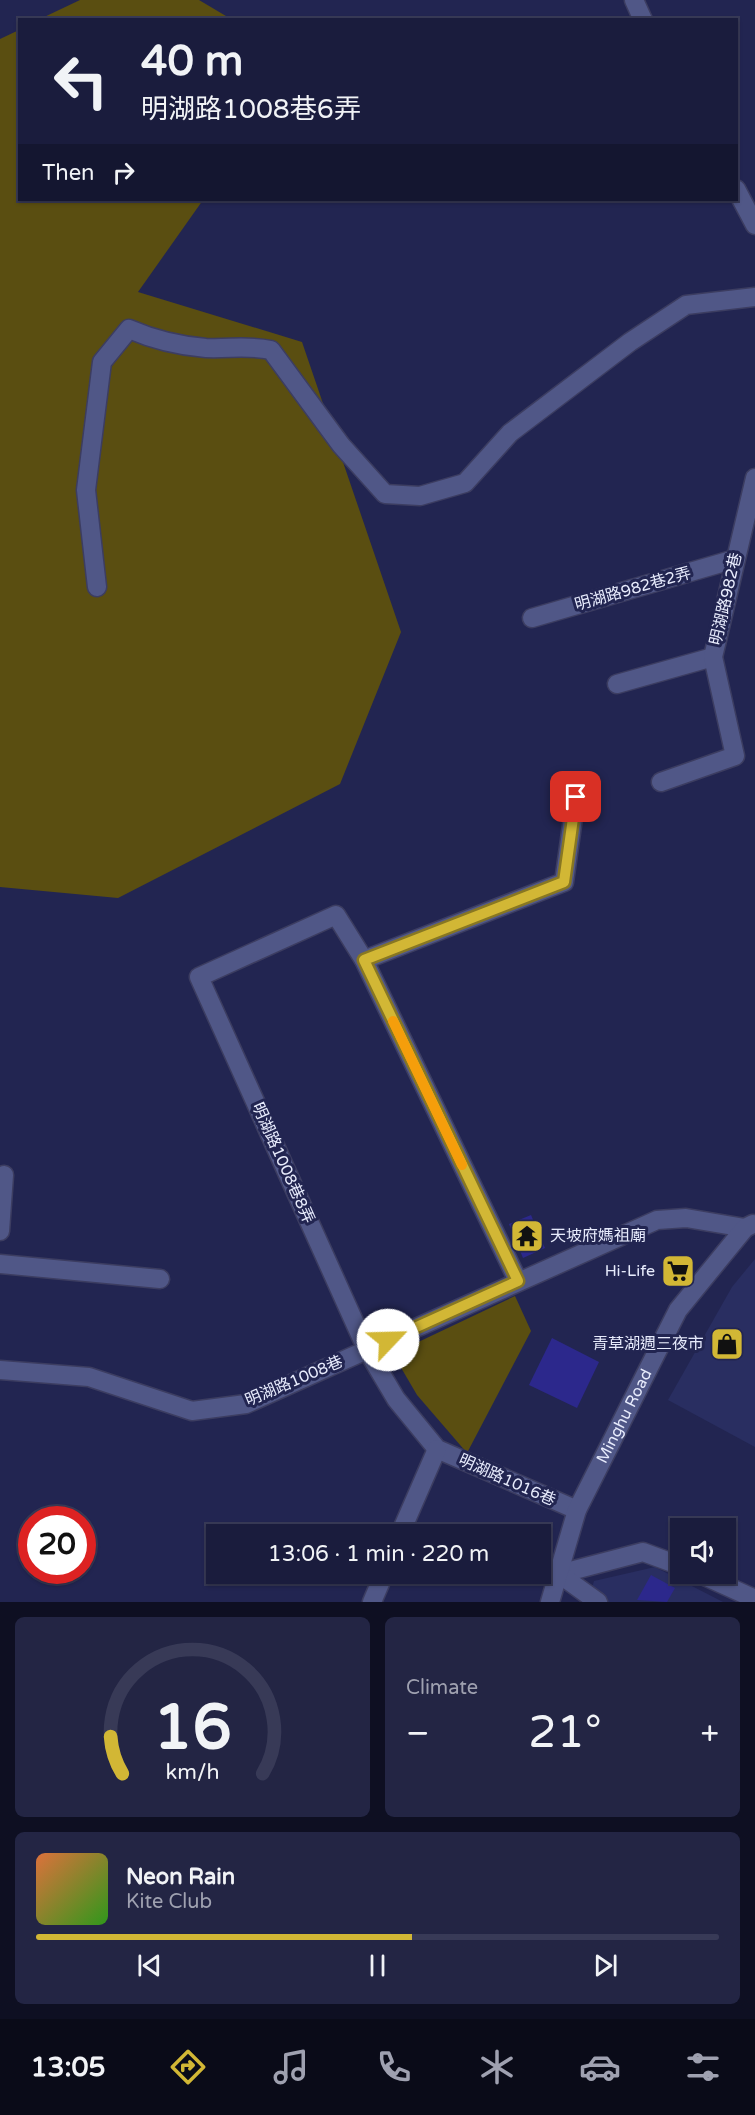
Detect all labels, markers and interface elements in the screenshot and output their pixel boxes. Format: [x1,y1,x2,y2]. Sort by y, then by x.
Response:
text: 40 m [141,36,243,87]
icon: left [42,42,120,120]
text: 明湖路1008巷6弄 [141,93,361,126]
icon: right [107,156,140,189]
text: Then [42,160,95,186]
street label: 明湖路982巷 [706,551,746,647]
street label: 明湖路982巷2弄 [572,563,694,615]
pin [550,771,601,822]
icon: arrive [559,780,592,813]
street label: 明湖路1008巷8弄 [247,1099,319,1227]
temple icon: 天坡府媽祖廟 [509,1218,545,1254]
place label: 天坡府媽祖廟 [550,1226,646,1246]
supermarket icon: Hi-Life [660,1253,696,1289]
place label: Hi-Life [605,1261,655,1281]
position arrow [356,1308,420,1372]
shop icon: 青草湖週三夜市 [709,1326,745,1362]
place label: 青草湖週三夜市 [592,1334,704,1354]
street label: 明湖路1008巷 [242,1351,346,1411]
street label: Minghu Road [592,1366,657,1467]
street label: 明湖路1016巷 [455,1450,559,1510]
speed limit sign: 20 [18,1506,96,1584]
map controls [670,1518,736,1584]
button: sound [670,1518,736,1584]
text: 13:06 · 1 min · 220 m [268,1541,489,1567]
text: Climate [406,1676,478,1700]
text: 16 [153,1691,232,1766]
text: 21° [528,1706,602,1760]
text: − [406,1714,430,1753]
text: + [700,1714,719,1753]
text: km/h [166,1759,219,1785]
text: Neon Rain [126,1864,235,1890]
text: Kite Club [126,1890,212,1914]
icon: previous [133,1949,166,1982]
icon: pause [361,1949,394,1982]
icon: next [589,1949,622,1982]
icon: directions [167,2046,209,2088]
icon: music [270,2046,312,2088]
icon: phone [373,2046,415,2088]
icon: climate [476,2046,518,2088]
icon: car [579,2046,621,2088]
icon: filters [682,2046,724,2088]
text: 13:05 [31,2051,105,2084]

